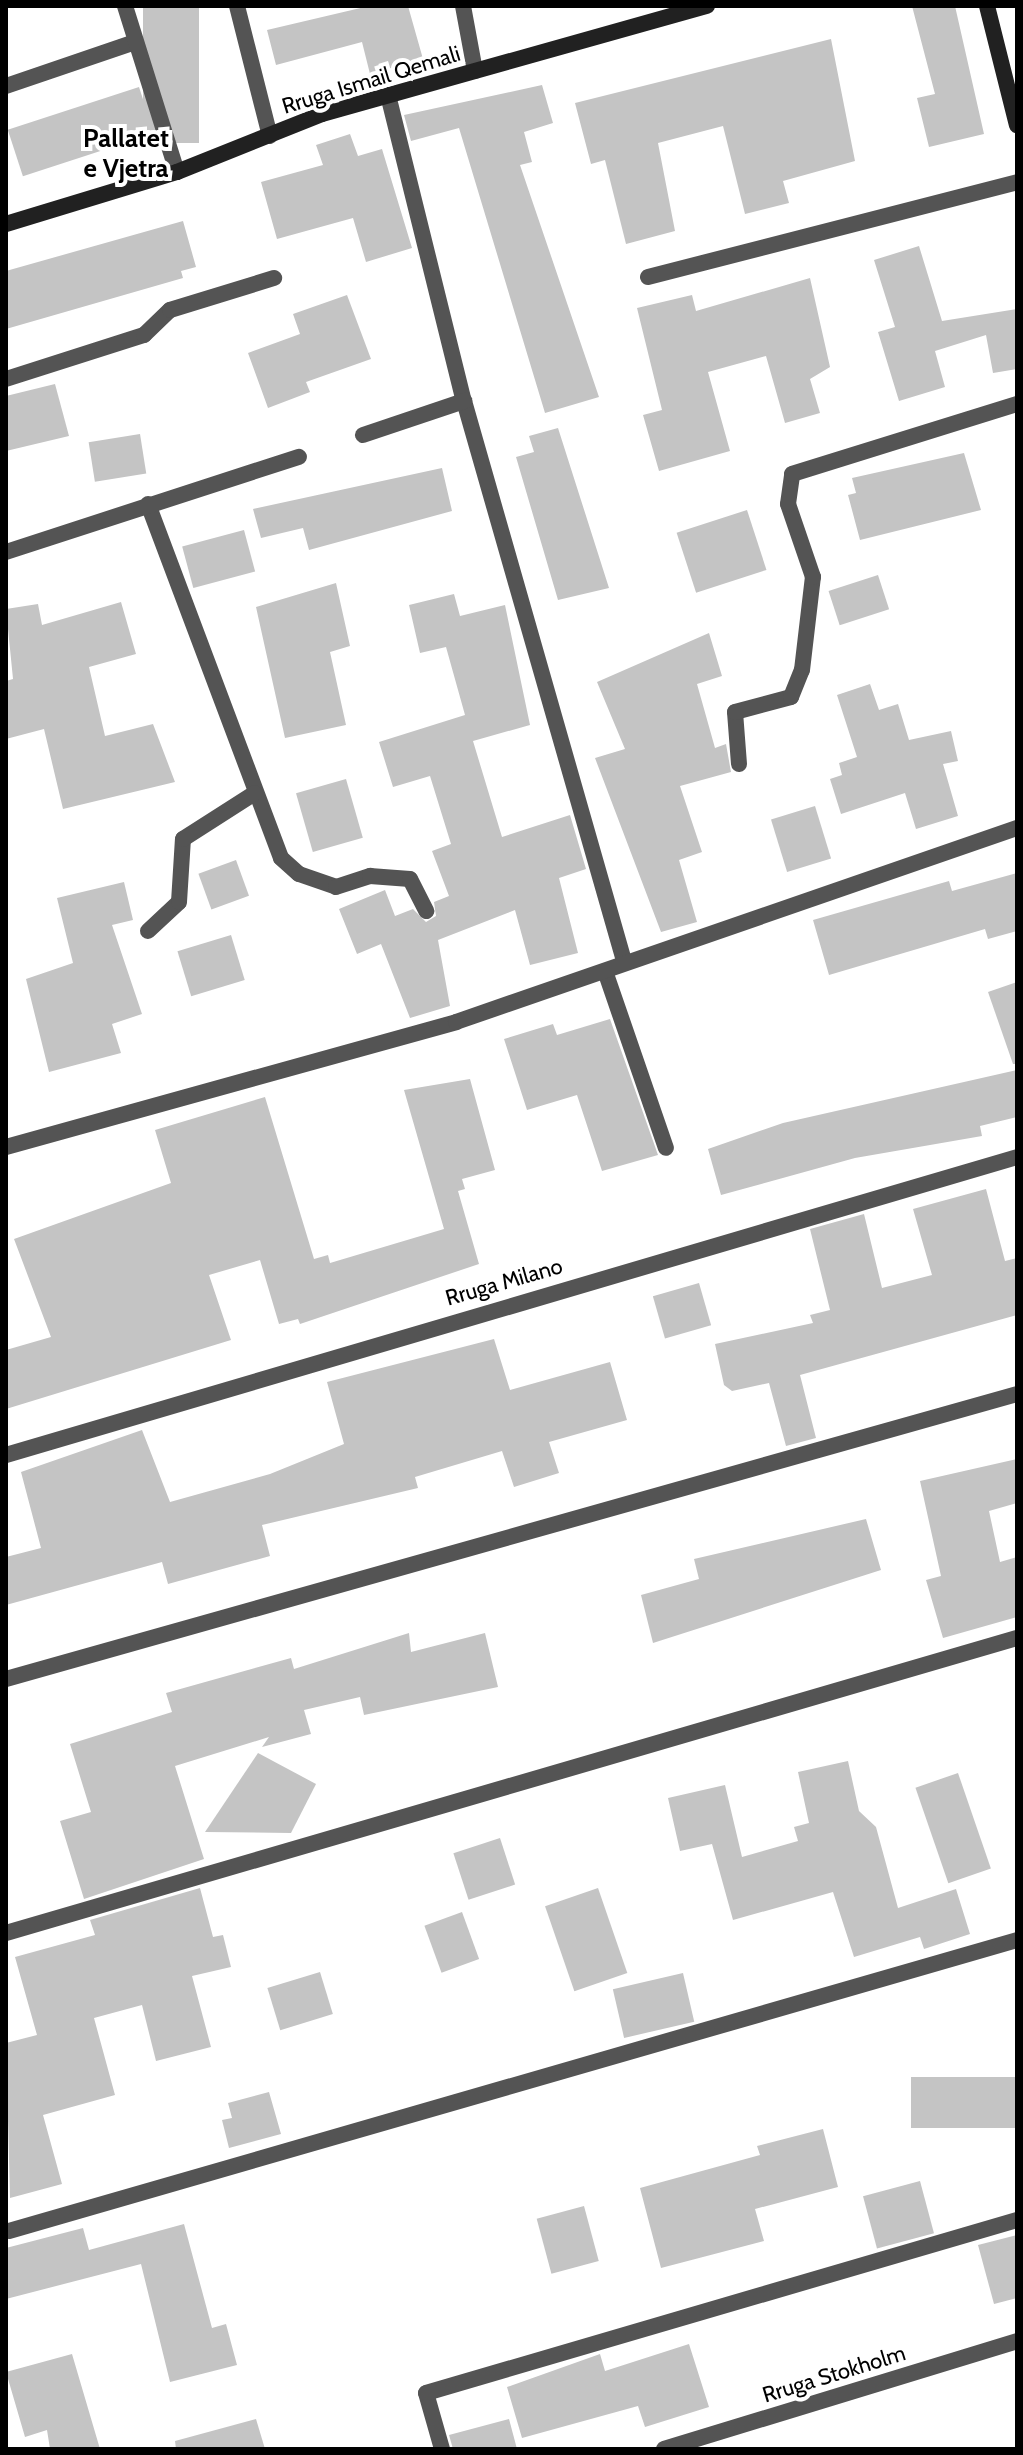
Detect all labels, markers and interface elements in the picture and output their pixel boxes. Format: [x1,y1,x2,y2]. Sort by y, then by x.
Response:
street label: Rruga Ismail Qemali [279,40,463,120]
district label: Pallatet e Vjetra [83,123,169,184]
street label: Rruga Milano [442,1253,566,1311]
street label: Rruga Stokholm [759,2340,909,2408]

